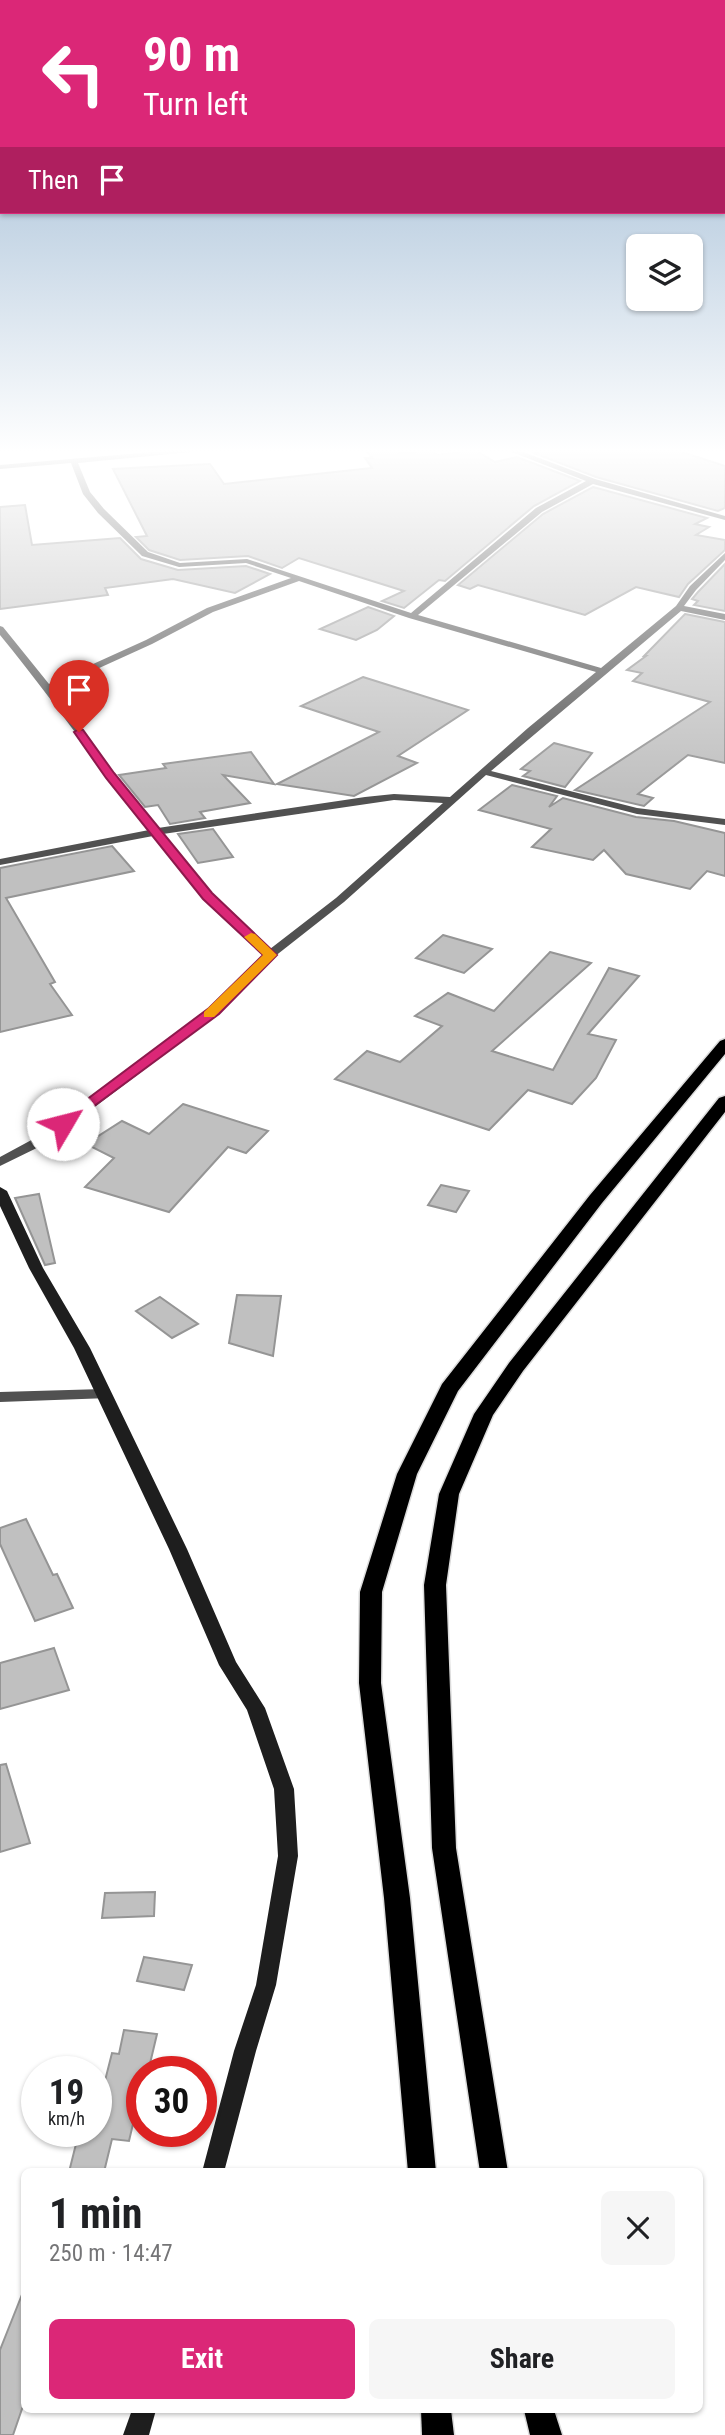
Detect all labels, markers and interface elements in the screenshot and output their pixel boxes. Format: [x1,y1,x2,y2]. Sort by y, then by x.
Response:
text: 90 m [143,26,240,83]
icon: left [28,28,119,119]
text: Turn left [143,85,248,123]
icon: arrive [93,161,131,199]
text: Then [28,165,79,195]
map controls [626,234,703,311]
button: layers [626,234,703,311]
pin [49,660,109,732]
icon: arrive [60,671,98,709]
position arrow [26,1087,100,1161]
speed limit sign: 30 [126,2056,217,2147]
text: 19 [49,2072,84,2113]
text: km/h [48,2108,85,2129]
text: 1 min [49,2189,142,2238]
button: close [601,2191,675,2265]
text: 250 m · 14:47 [49,2240,173,2267]
button: Exit [49,2319,355,2399]
button: Share [369,2319,675,2399]

